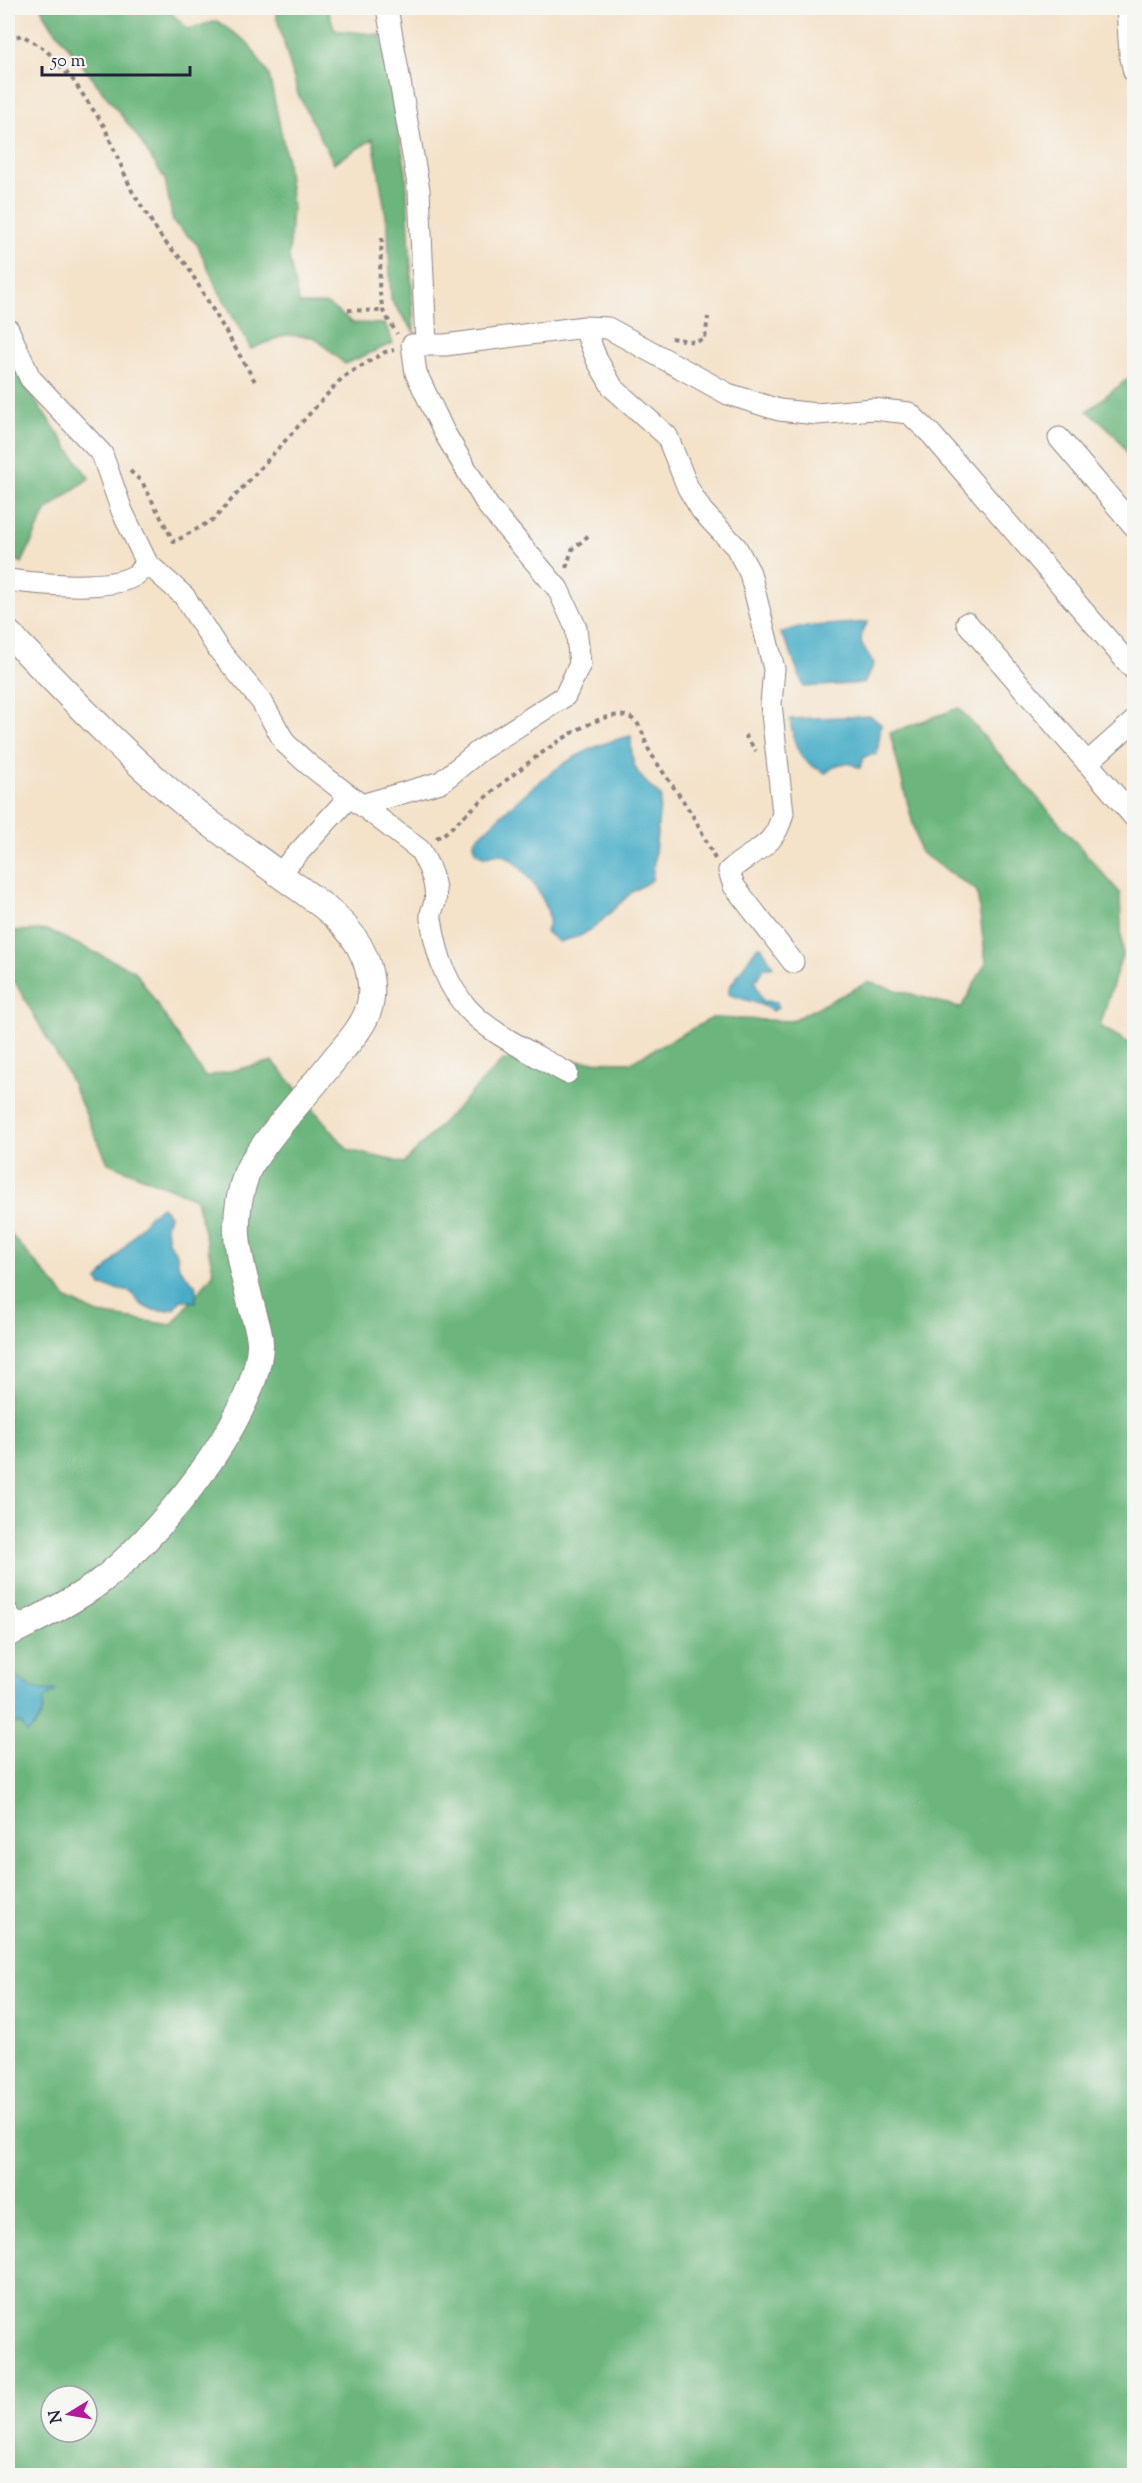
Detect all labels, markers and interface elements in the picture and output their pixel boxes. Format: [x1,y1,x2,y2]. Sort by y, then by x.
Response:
scale bar [42,39,190,77]
text: 50 m [50,49,86,75]
north arrow [39,2384,99,2444]
text: N [44,2408,69,2425]

